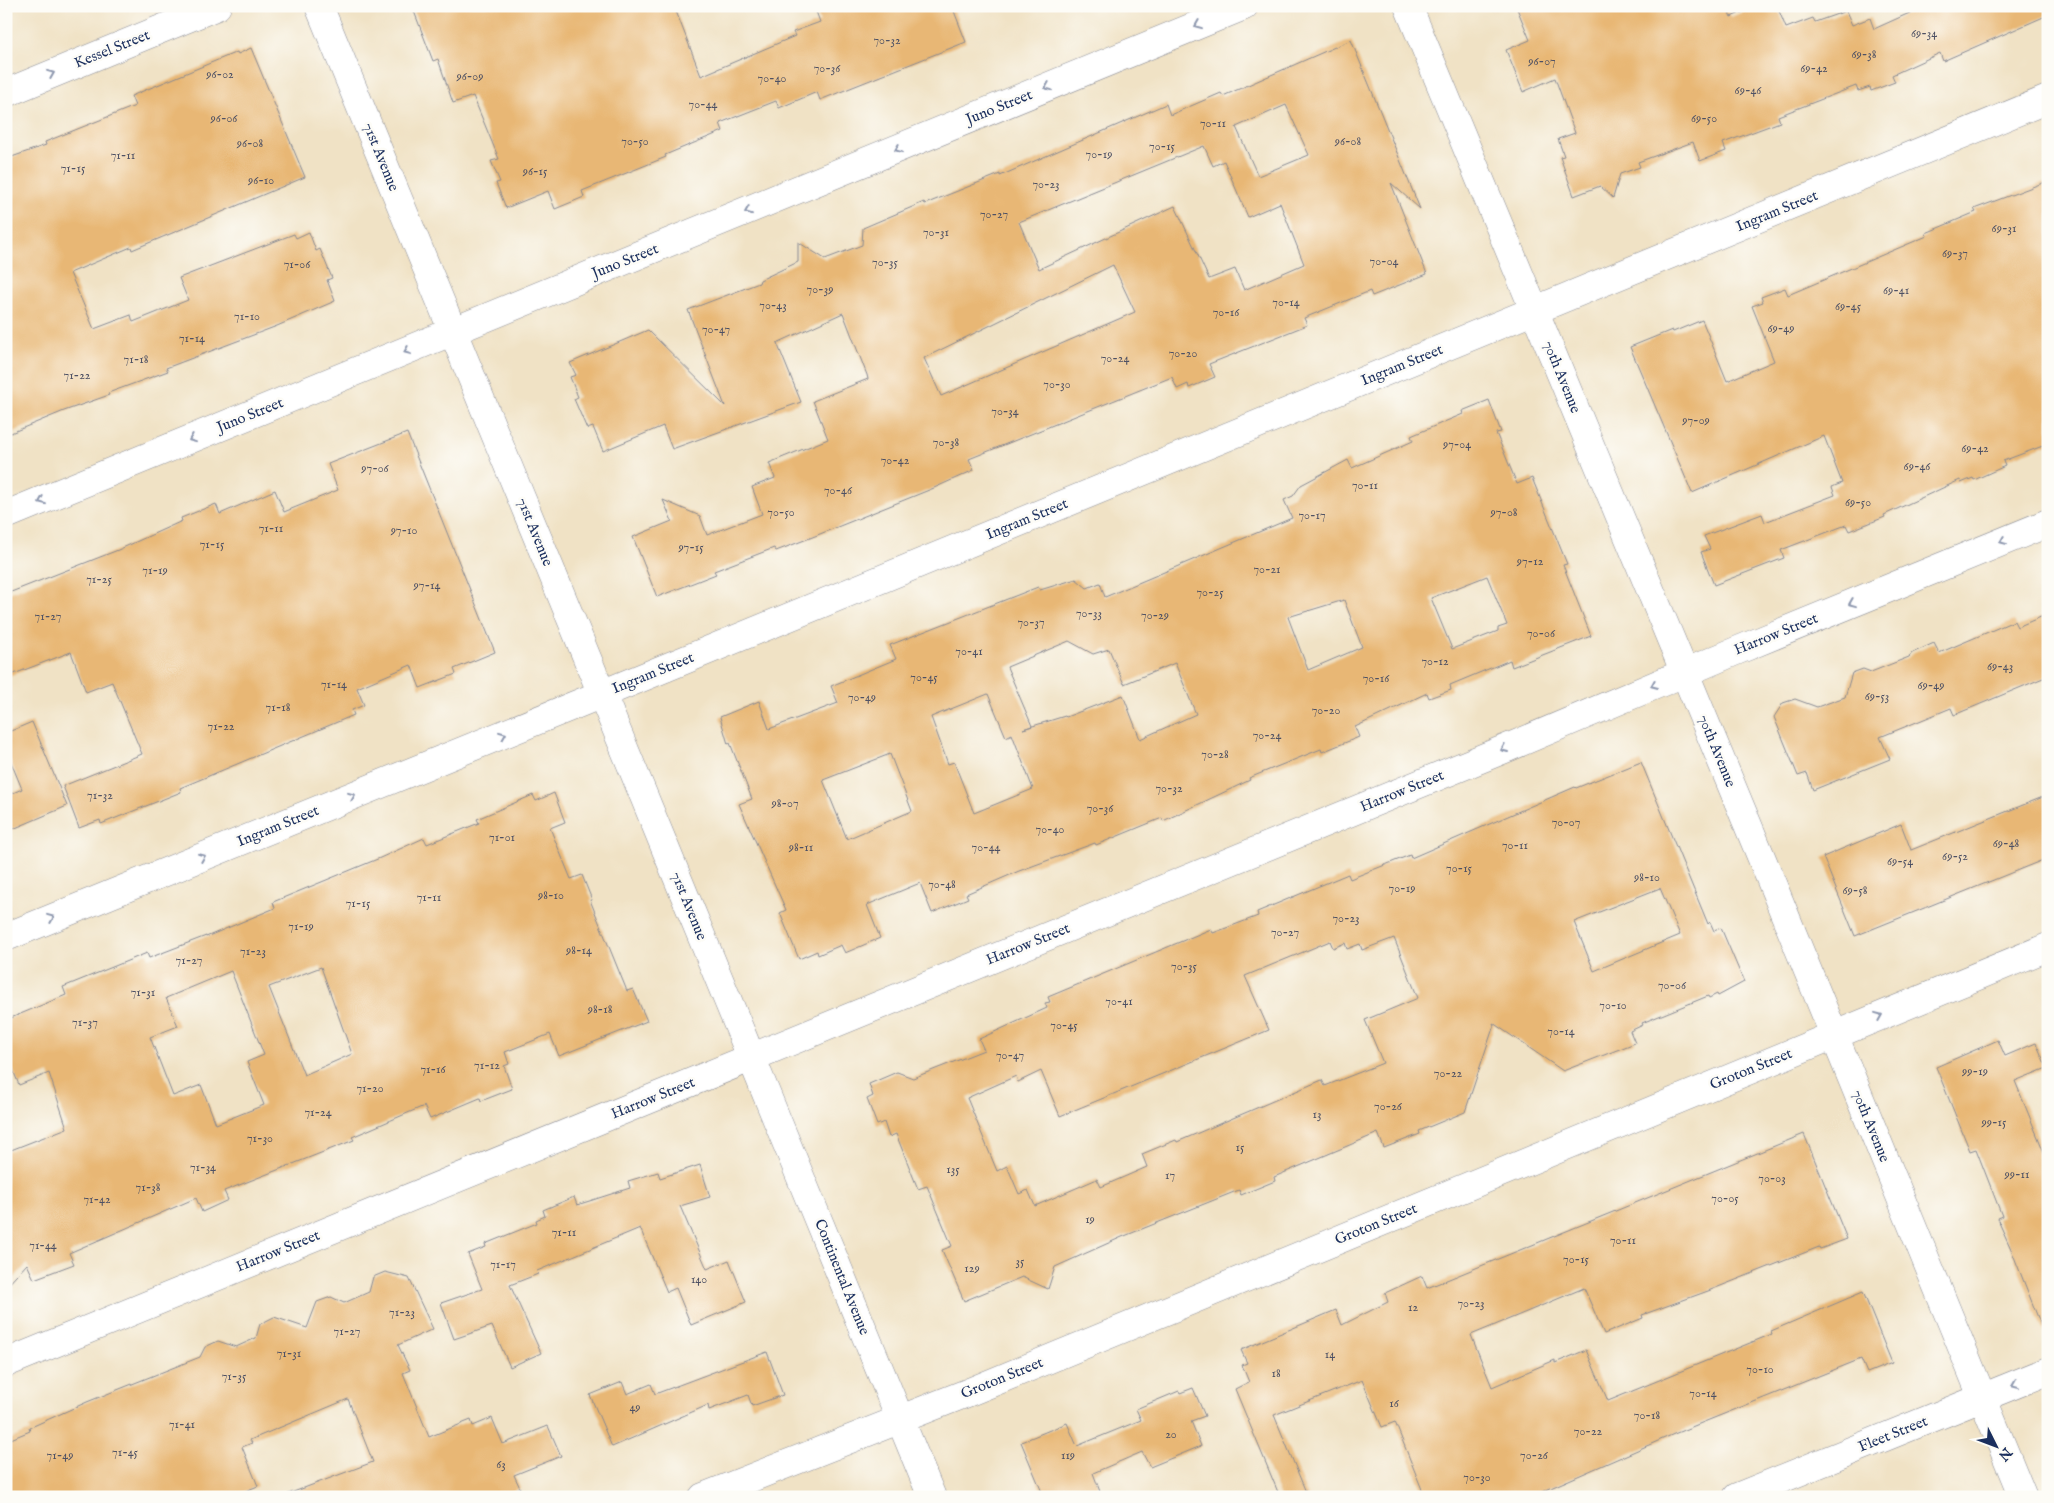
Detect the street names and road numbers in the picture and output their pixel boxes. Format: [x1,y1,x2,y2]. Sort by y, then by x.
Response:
street label: Kessel Street [71,25,153,73]
street label: Juno Street [961,85,1035,130]
street label: 71st Avenue [359,120,403,194]
street label: Ingram Street [1733,186,1821,236]
street label: Juno Street [587,239,661,284]
street label: 70th Avenue [1539,338,1585,416]
street label: Ingram Street [1358,340,1446,390]
street label: Juno Street [212,393,286,438]
street label: Ingram Street [983,494,1071,544]
street label: 71st Avenue [513,495,557,569]
street label: Harrow Street [1731,609,1821,659]
street label: Ingram Street [609,648,697,698]
street label: 70th Avenue [1694,712,1740,790]
street label: Harrow Street [1357,766,1447,816]
street label: Ingram Street [234,801,322,851]
street label: 71st Avenue [667,869,711,943]
street label: Harrow Street [983,919,1073,969]
street label: Groton Street [1707,1044,1795,1094]
street label: Harrow Street [608,1073,698,1123]
street label: 70th Avenue [1848,1087,1894,1165]
street label: Groton Street [1332,1199,1420,1249]
street label: Continental Avenue [810,1216,874,1338]
street label: Harrow Street [233,1226,323,1276]
street label: Groton Street [958,1353,1046,1403]
street label: Fleet Street [1856,1412,1930,1456]

